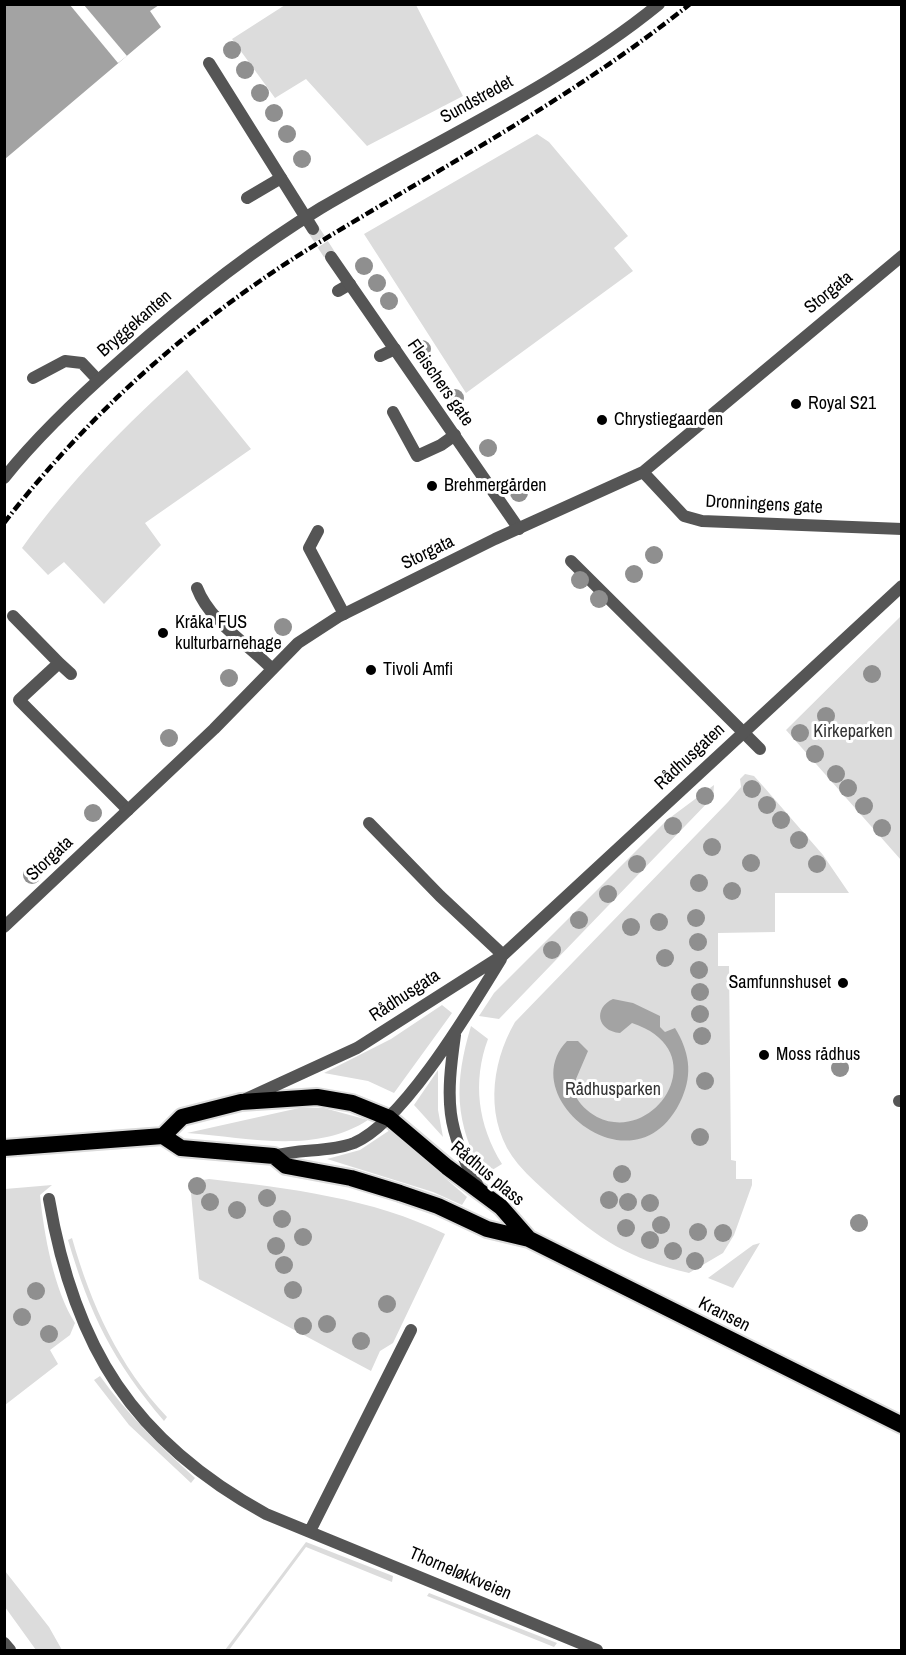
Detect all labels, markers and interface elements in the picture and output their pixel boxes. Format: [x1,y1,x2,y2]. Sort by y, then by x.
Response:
street label: Sundstredet [437,71,517,129]
street label: Storgata [801,267,857,319]
street label: Bryggekanten [94,286,176,362]
street label: Fleischers gate [402,335,478,431]
place label: Royal S21 [808,393,876,415]
marker: Royal S21 [789,397,803,411]
place label: Chrystiegaarden [614,409,723,431]
marker: Chrystiegaarden [595,413,609,427]
place label: Brehmergården [444,475,547,497]
marker: Brehmergården [425,479,439,493]
street label: Dronningens gate [705,491,823,519]
street label: Storgata [398,531,458,575]
place label: Kråka FUS kulturbarnehage [175,612,282,654]
marker: Kråka FUS kulturbarnehage [156,626,170,640]
place label: Tivoli Amfi [383,659,453,681]
marker: Tivoli Amfi [364,663,378,677]
street label: Rådhusgaten [651,719,729,795]
park label: Kirkeparken [813,721,893,743]
street label: Storgata [22,832,78,886]
street label: Rådhusgata [366,965,444,1027]
place label: Samfunnshuset [728,972,831,994]
marker: Samfunnshuset [836,976,850,990]
place label: Moss rådhus [776,1044,860,1066]
marker: Moss rådhus [757,1048,771,1062]
park label: Rådhusparken [565,1079,661,1101]
street label: Rådhus plass [446,1137,528,1211]
street label: Kransen [695,1293,753,1337]
street label: Thorneløkkveien [406,1543,514,1605]

